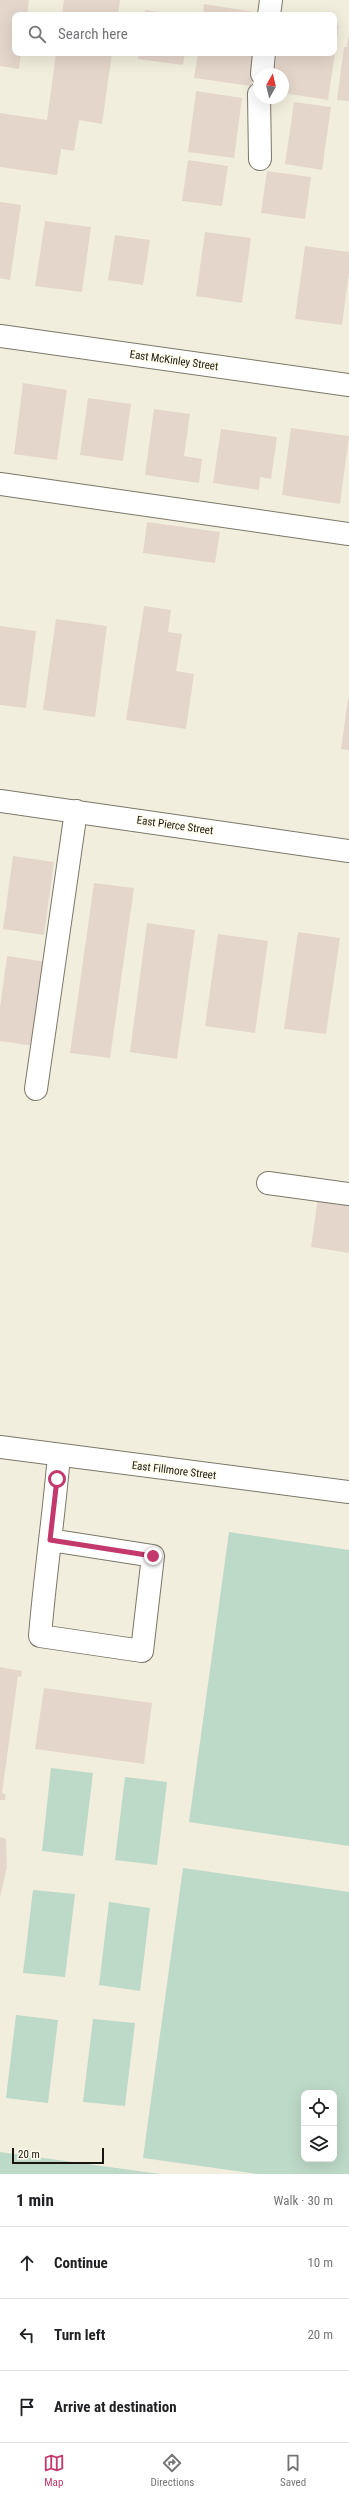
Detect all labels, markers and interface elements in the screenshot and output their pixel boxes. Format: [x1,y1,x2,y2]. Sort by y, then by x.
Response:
search box [12,12,337,56]
icon: search [26,23,48,45]
text: Search here [58,25,128,43]
north arrow [253,68,289,104]
street label: East McKinley Street [129,348,219,373]
street label: East Pierce Street [136,814,214,837]
street label: East Fillmore Street [131,1459,217,1482]
route start [48,1470,66,1488]
route end [144,1547,162,1565]
map controls [301,2090,337,2162]
button: locate [301,2090,337,2126]
button: layers [301,2126,337,2162]
scale bar [12,2146,104,2165]
text: 20 m [18,2148,40,2161]
text: 1 min [16,2190,54,2210]
text: Walk · 30 m [273,2193,333,2208]
icon: ahead [16,2252,38,2274]
text: Continue [54,2254,108,2272]
text: 10 m [307,2255,333,2270]
icon: left [16,2324,38,2346]
text: Turn left [54,2326,105,2344]
text: 20 m [307,2327,333,2342]
icon: arrive [16,2396,38,2418]
text: Arrive at destination [54,2398,177,2416]
tab: Map [43,2452,65,2489]
tab: Directions [150,2452,194,2489]
tab: Saved [280,2452,306,2489]

